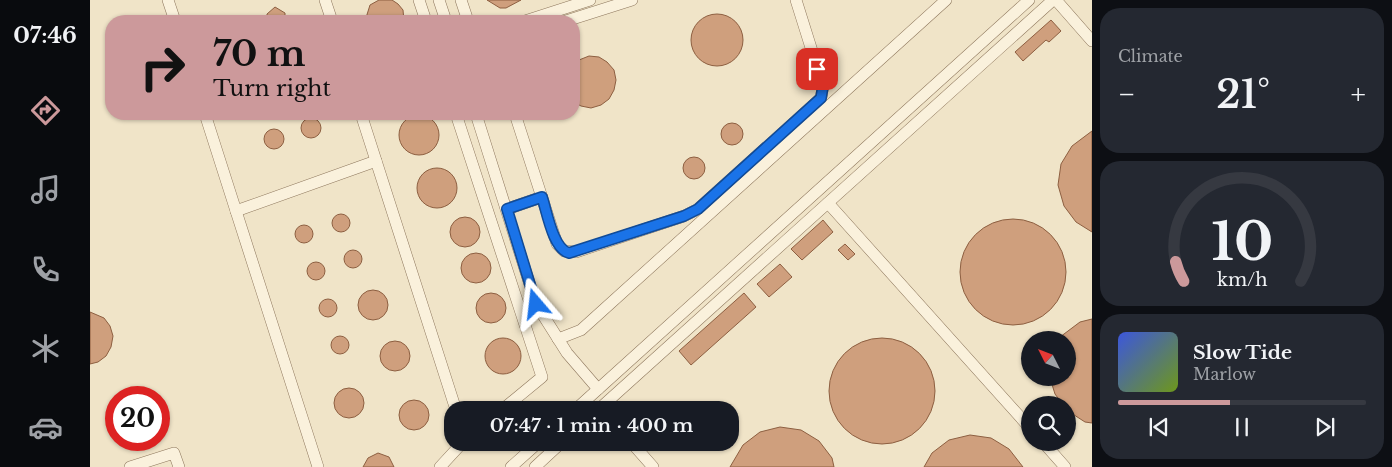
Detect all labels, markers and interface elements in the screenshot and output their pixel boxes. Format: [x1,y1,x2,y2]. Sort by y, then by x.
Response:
text: 07:46 [13,22,77,49]
text: 70 m [213,32,306,75]
icon: right [130,35,195,100]
text: Climate [1118,46,1183,66]
pin [796,48,838,90]
icon: arrive [803,55,831,83]
text: 21° [1216,71,1270,118]
text: Turn right [213,75,331,102]
text: − [1118,77,1136,112]
text: + [1351,77,1366,112]
icon: directions [28,93,63,128]
icon: music [28,172,63,207]
text: 10 [1211,210,1273,274]
icon: phone [28,252,63,287]
text: km/h [1217,269,1267,291]
position arrow [509,277,561,329]
icon: climate [28,331,63,366]
north arrow [1021,331,1076,386]
map controls [1021,331,1076,451]
text: Slow Tide [1193,341,1292,364]
text: Marlow [1193,364,1256,384]
speed limit sign: 20 [105,386,170,451]
button: search [1021,396,1076,451]
icon: car [28,410,63,445]
icon: previous [1145,413,1173,441]
icon: pause [1228,413,1256,441]
icon: next [1311,413,1339,441]
text: 07:47 · 1 min · 400 m [490,414,693,437]

